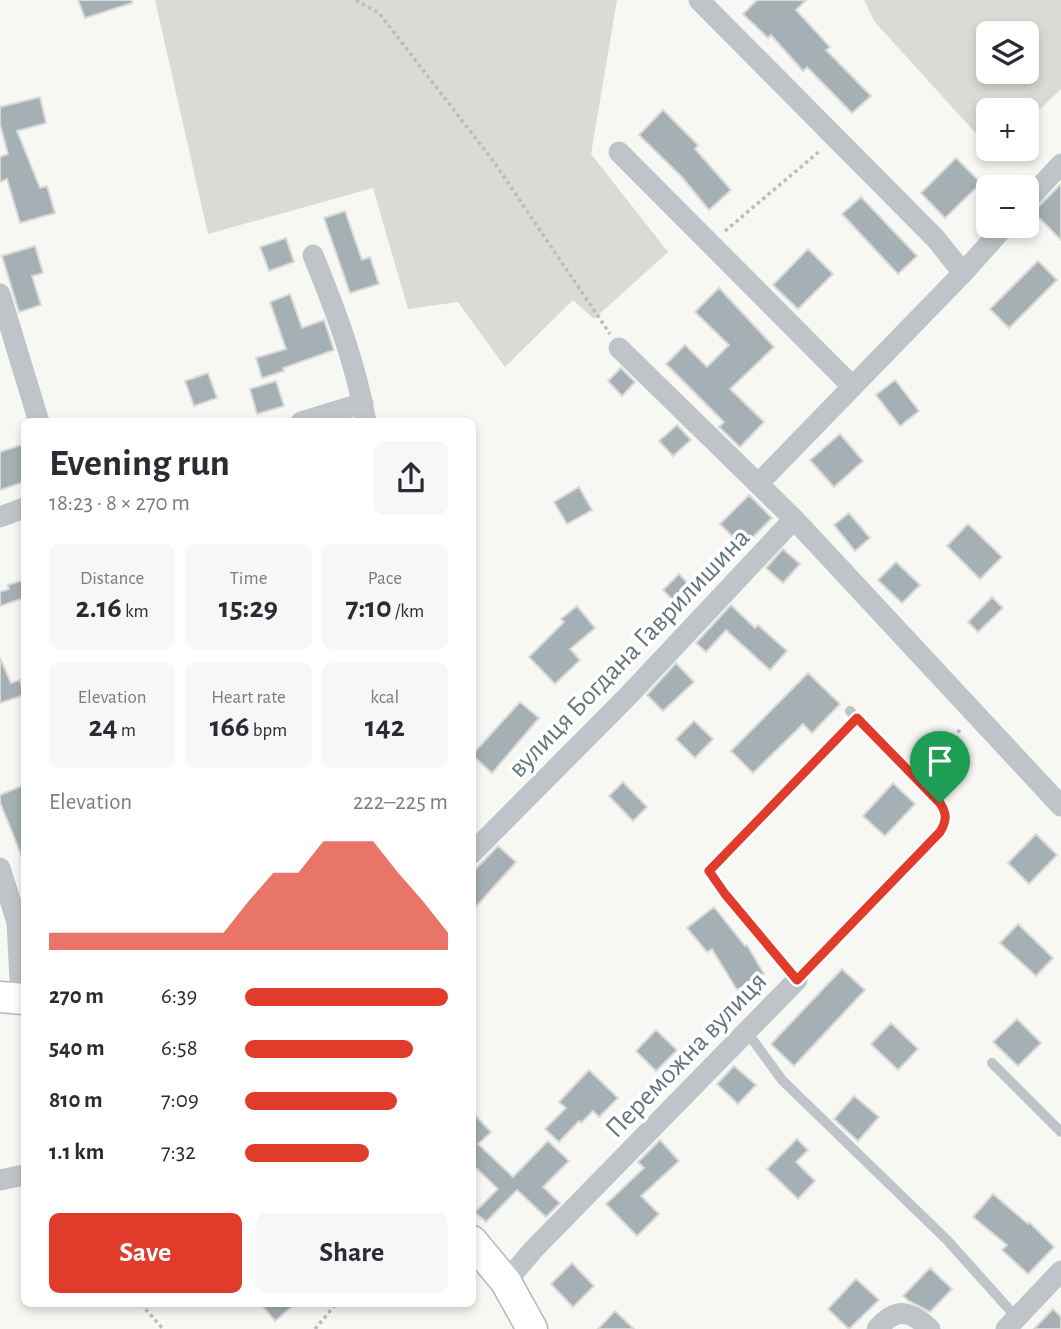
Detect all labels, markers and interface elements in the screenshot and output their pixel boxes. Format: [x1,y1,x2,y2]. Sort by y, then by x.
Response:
map controls [976,21,1039,238]
button: layers [976,21,1039,84]
button: + [976,98,1039,161]
button: − [976,175,1039,238]
button: share [374,441,448,515]
text: Evening run [49,445,230,483]
text: 18:23 · 8 × 270 m [49,492,190,515]
street label: вулиця Богдана Гаврилишина [503,523,756,783]
text: Distance [80,569,144,588]
text: Time [230,569,267,588]
text: Pace [368,569,402,588]
text: 2.16 [76,593,122,623]
text: 15:29 [219,593,278,623]
text: 7:10 [345,593,392,623]
text: km [122,602,149,621]
text: /km [392,602,424,621]
text: Elevation [78,688,147,707]
text: Heart rate [211,688,286,707]
text: kcal [370,688,399,707]
text: 24 [88,712,118,742]
text: 166 [210,712,250,742]
text: 142 [365,712,405,742]
text: m [118,721,136,740]
text: bpm [250,721,287,740]
pin [910,731,970,803]
icon: arrive [921,742,959,780]
text: Elevation [49,791,132,814]
text: 222–225 m [353,791,448,814]
street label: Переможна вулиця [601,967,772,1144]
text: 270 m [49,985,104,1008]
text: 6:39 [161,985,197,1008]
text: 540 m [49,1037,105,1060]
text: 6:58 [161,1037,198,1060]
text: 810 m [49,1089,103,1112]
text: 7:09 [161,1089,199,1112]
text: 1.1 km [49,1141,104,1164]
text: 7:32 [161,1141,196,1164]
button: Save [49,1213,242,1293]
button: Share [256,1213,448,1293]

